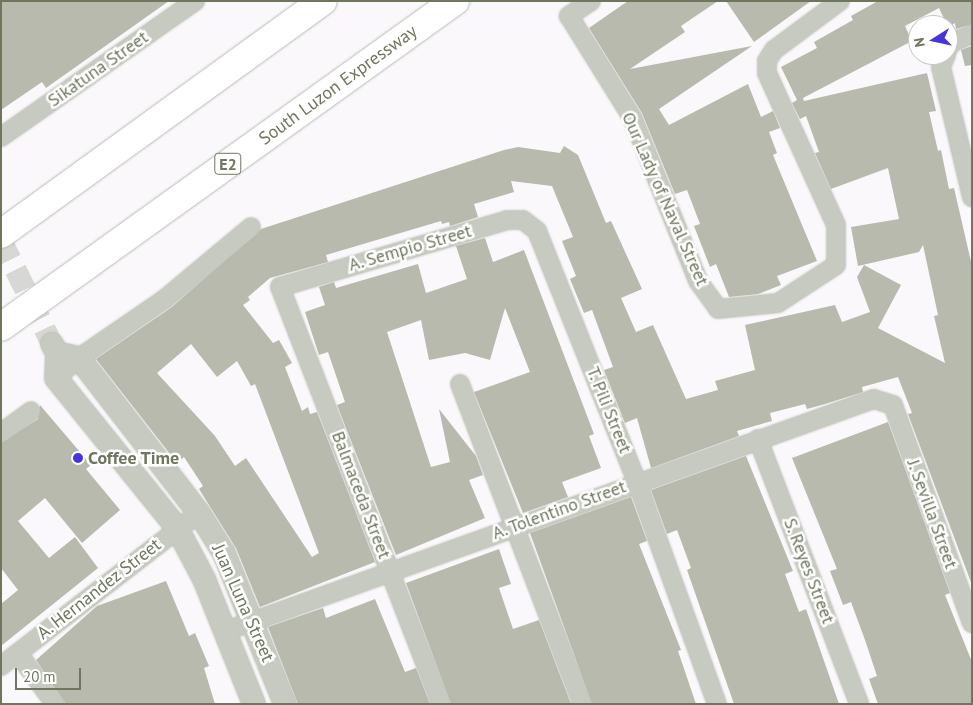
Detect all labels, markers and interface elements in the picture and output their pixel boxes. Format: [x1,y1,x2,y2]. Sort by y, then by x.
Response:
north arrow [908,15,958,65]
street label: South Luzon Expressway [255,20,421,150]
street label: Sikatuna Street [44,27,152,111]
text: N [910,36,929,49]
street label: Our Lady of Naval Street [617,109,713,289]
road number: E2 [214,150,242,178]
street label: A. Sempio Street [346,220,474,276]
street label: T. Pili Street [582,363,636,457]
street label: Balmaceda Street [327,428,395,562]
place label: Coffee Time [88,447,180,469]
marker: Coffee Time [72,452,84,464]
street label: J. Sevilla Street [902,456,962,572]
street label: A. Tolentino Street [488,475,630,545]
street label: S. Reyes Street [779,515,839,627]
street label: A. Hernandez Street [32,533,166,645]
street label: Juan Luna Street [207,541,279,665]
scale bar [18,658,84,690]
text: 20 m [23,667,56,686]

